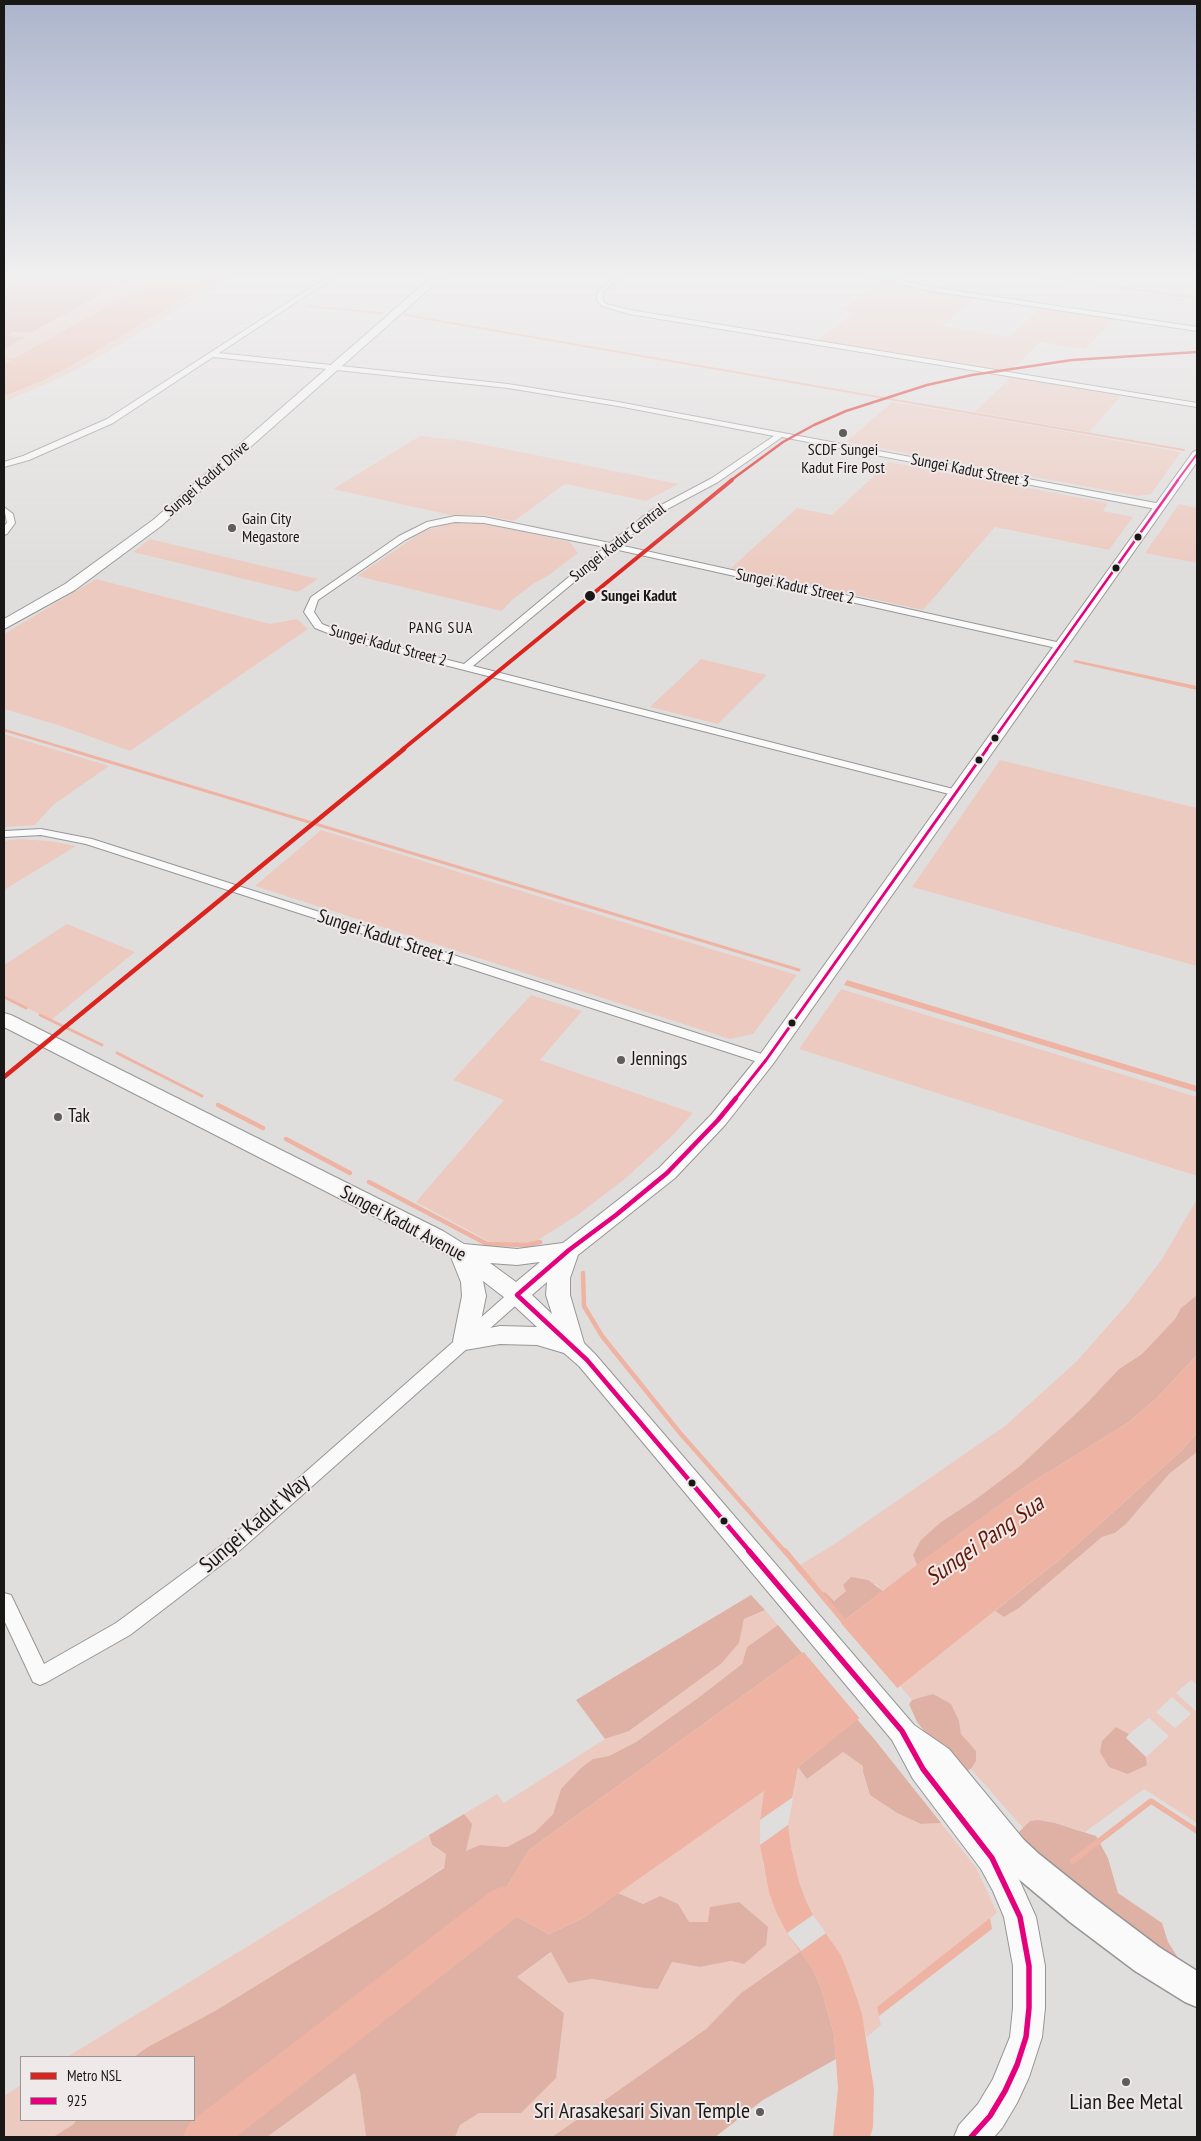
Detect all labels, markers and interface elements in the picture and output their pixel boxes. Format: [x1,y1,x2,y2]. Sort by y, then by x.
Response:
marker: SCDF Sungei Kadut Fire Post [837,427,849,439]
street label: Sungei Kadut Drive [161,437,253,521]
place label: SCDF Sungei Kadut Fire Post [801,440,885,478]
street label: Sungei Kadut Street 3 [909,450,1031,492]
street label: Sungei Kadut Central [566,500,670,586]
place label: Gain City Megastore [242,509,300,547]
marker: Gain City Megastore [226,522,238,534]
unlabelled marker [1133,532,1143,542]
unlabelled marker [1111,563,1121,573]
street label: Sungei Kadut Street 2 [734,565,856,609]
place label: Sungei Kadut [601,586,677,606]
marker: Sungei Kadut [583,589,597,603]
district label: PANG SUA [408,618,474,638]
street label: Sungei Kadut Street 2 [327,621,449,671]
unlabelled marker [990,733,1000,743]
unlabelled marker [974,755,984,765]
street label: Sungei Kadut Street 1 [314,905,458,971]
unlabelled marker [787,1018,797,1028]
place label: Jennings [631,1049,687,1071]
marker: Jennings [615,1054,627,1066]
place label: Tak [68,1106,90,1128]
marker: Tak [52,1111,64,1123]
street label: Sungei Kadut Avenue [336,1181,470,1267]
street label: Sungei Kadut Way [195,1469,315,1579]
unlabelled marker [687,1478,697,1488]
water label: Sungei Pang Sua [920,1490,1050,1592]
unlabelled marker [719,1516,729,1526]
legend [20,2056,195,2121]
text: Metro NSL [67,2066,121,2085]
marker: Lian Bee Metal [1120,2076,1132,2088]
place label: Lian Bee Metal [1069,2090,1183,2116]
text: 925 [67,2091,87,2110]
place label: Sri Arasakesari Sivan Temple [534,2099,750,2125]
marker: Sri Arasakesari Sivan Temple [754,2106,766,2118]

